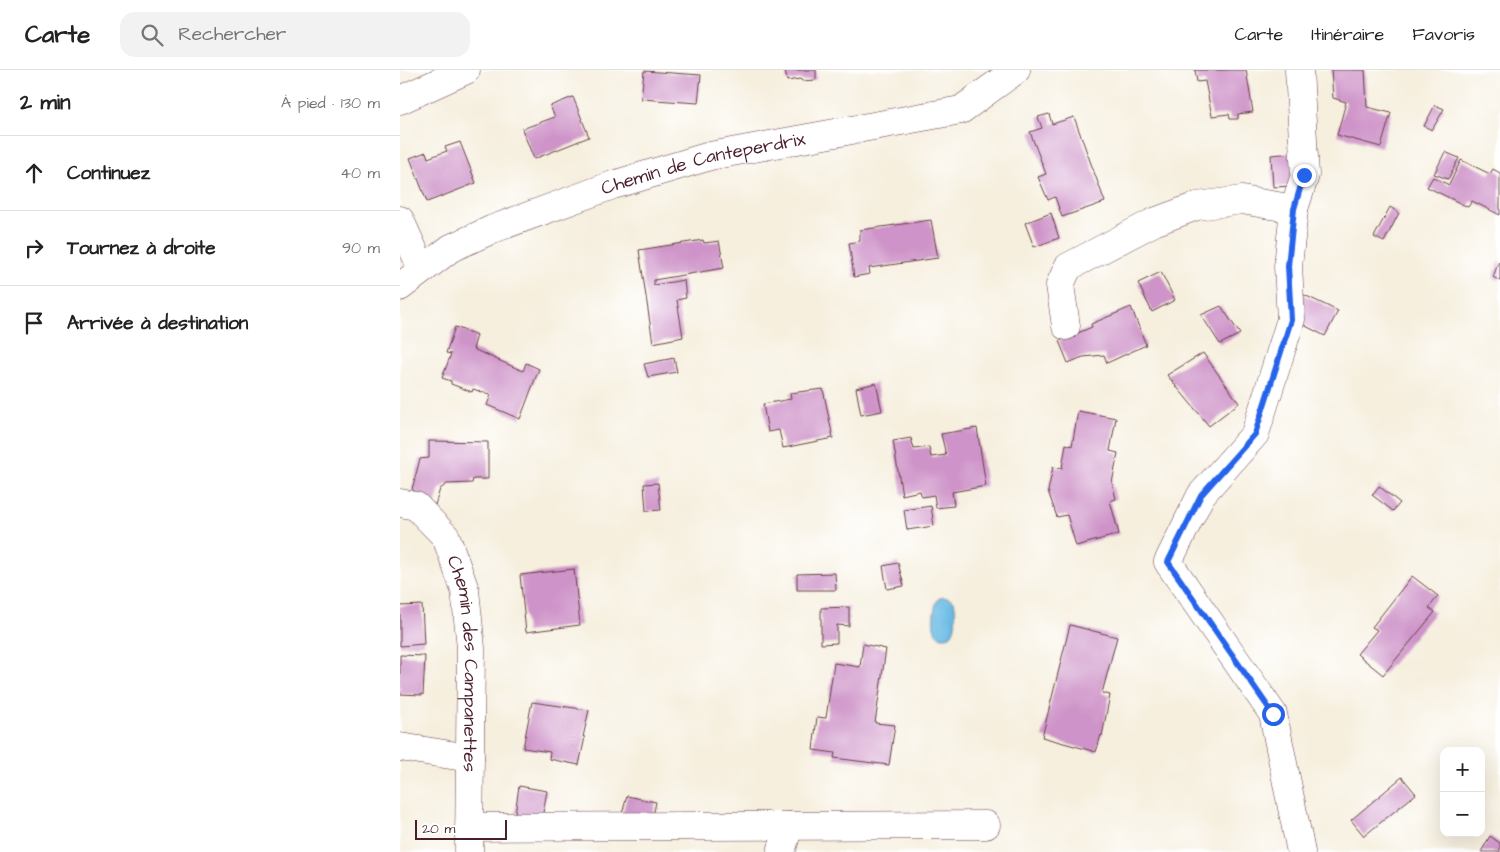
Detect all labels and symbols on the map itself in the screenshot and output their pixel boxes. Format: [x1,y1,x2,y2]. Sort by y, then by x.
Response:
street label: Chemin de Canteperdrix [597,125,807,202]
route end [1293,164,1316,187]
street label: Chemin des Campanettes [440,552,485,772]
route start [1262,703,1285,726]
scale bar [415,817,508,840]

